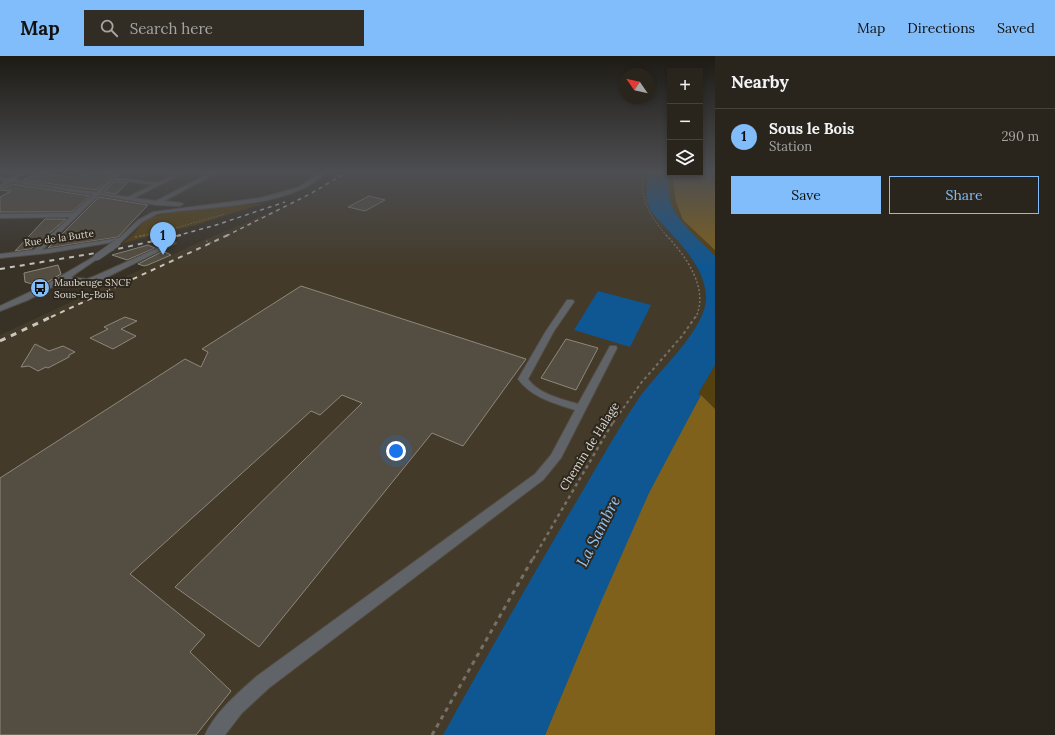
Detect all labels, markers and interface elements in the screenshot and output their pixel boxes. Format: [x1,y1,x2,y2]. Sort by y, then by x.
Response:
search box [84,10,364,46]
text: Map [20,16,60,40]
icon: search [98,17,120,39]
text: Search here [130,19,213,38]
text: Map [857,19,885,37]
text: Directions [907,19,975,37]
text: Saved [997,19,1035,37]
north arrow [619,68,655,104]
map controls [667,68,703,176]
button: + [667,68,703,104]
text: Nearby [731,71,789,93]
button: − [667,104,703,140]
text: Sous le Bois [769,119,854,138]
text: 1 [741,128,747,145]
text: 290 m [1001,128,1039,145]
text: Station [769,138,812,155]
button: layers [667,140,703,176]
button: Save [731,176,881,214]
button: Share [889,176,1039,214]
pin: 1 [150,222,176,255]
street label: Rue de la Butte [23,227,95,249]
place label: Maubeuge SNCF Sous-le-Bois [54,276,131,301]
bus stop icon: Maubeuge SNCF Sous-le-Bois [29,277,51,299]
street label: Chemin de Halage [556,399,623,493]
your location [386,441,406,461]
water label: La Sambre [572,492,625,570]

